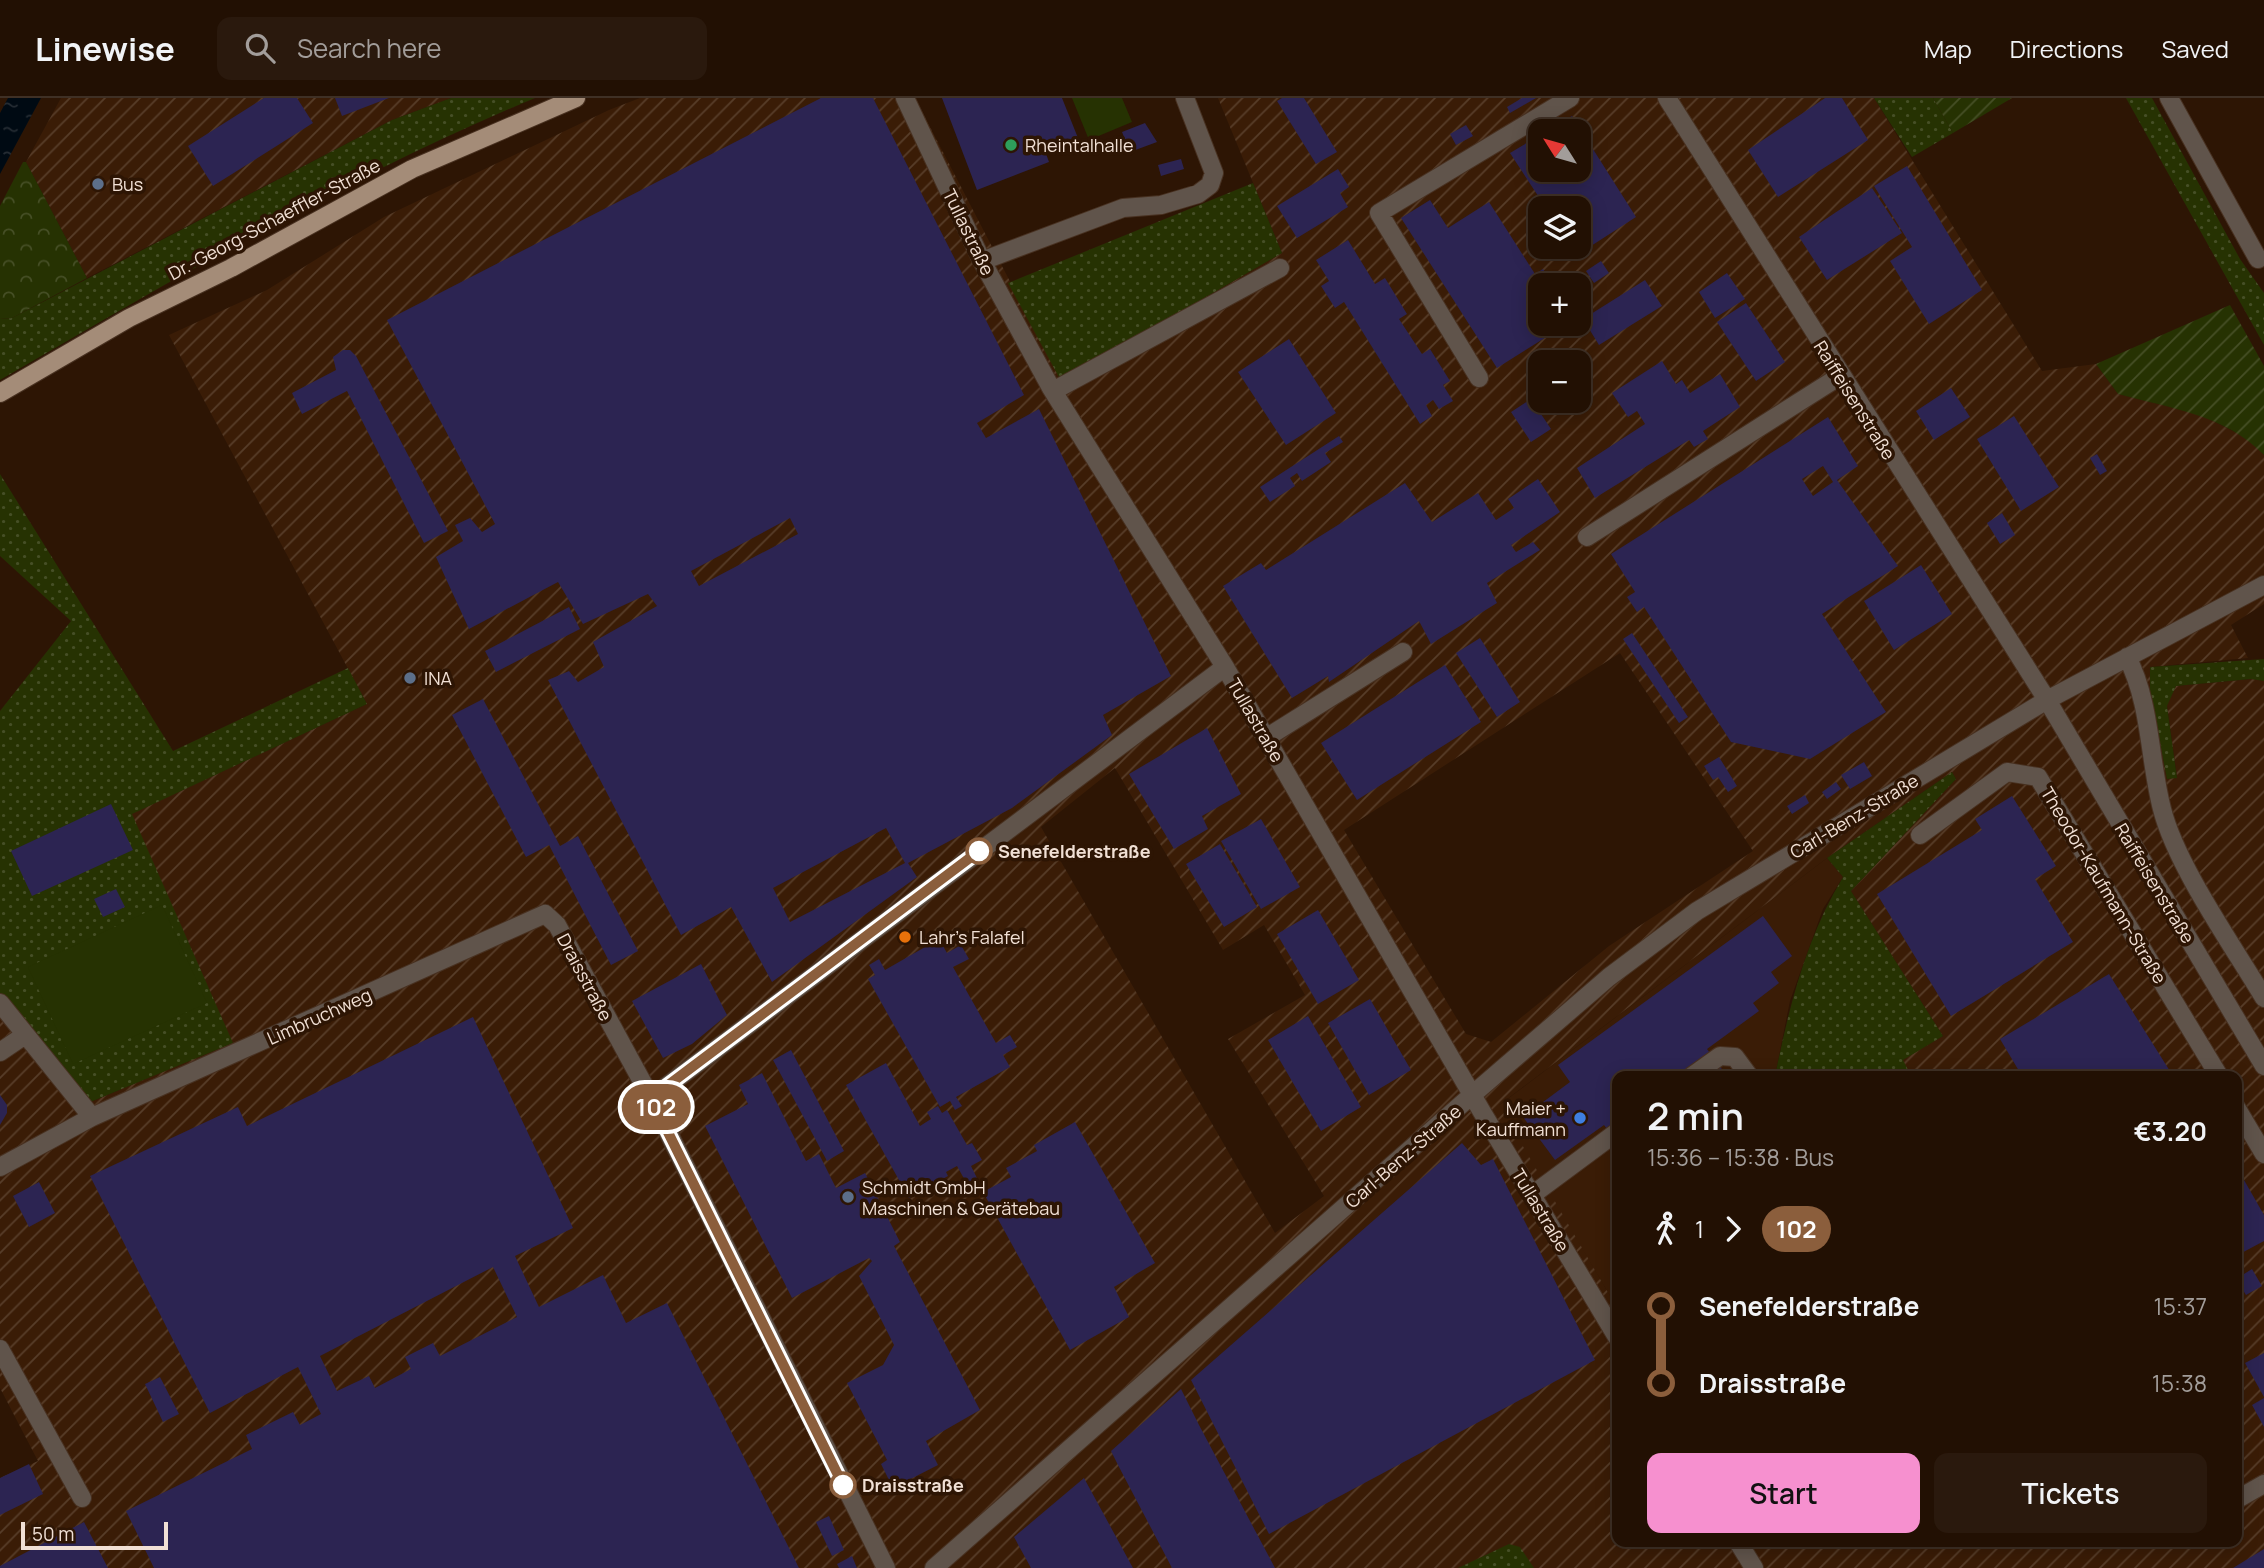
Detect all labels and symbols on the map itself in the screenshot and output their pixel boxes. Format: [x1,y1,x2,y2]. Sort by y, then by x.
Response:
north arrow [1528,119,1591,182]
place label: Rheintalhalle [1025,133,1134,157]
marker: Rheintalhalle [1003,137,1019,153]
street label: Dr.-Georg-Schaeffler-Straße [164,153,384,285]
place label: Bus [112,172,143,196]
marker: Bus [90,176,106,192]
street label: Tullastraße [938,185,1000,279]
street label: Raiffeisenstraße [1809,336,1901,464]
place label: INA [424,666,453,690]
marker: INA [402,670,418,686]
street label: Tullastraße [1222,674,1290,766]
street label: Carl-Benz-Straße [1785,768,1923,864]
street label: Theodor-Kaufmann-Straße [2036,782,2172,988]
street label: Raiffeisenstraße [2110,818,2200,948]
marker: Senefelderstraße [966,838,992,864]
place label: Senefelderstraße [998,839,1151,863]
place label: Lahr's Falafel [919,925,1025,949]
street label: Draisstraße [552,929,618,1025]
marker: Lahr's Falafel [897,929,913,945]
street label: Limbruchweg [263,982,375,1050]
line badge: 102 [616,1084,696,1130]
place label: Maier + Kauffmann [1476,1096,1566,1141]
street label: Carl-Benz-Straße [1340,1099,1466,1213]
marker: Maier + Kauffmann [1572,1110,1588,1126]
street label: Tullastraße [1507,1164,1575,1256]
place label: Schmidt GmbH Maschinen & Gerätebau [862,1175,1060,1220]
marker: Schmidt GmbH Maschinen & Gerätebau [840,1189,856,1205]
marker: Draisstraße [830,1472,856,1498]
place label: Draisstraße [862,1473,964,1497]
scale bar [21,1519,168,1551]

